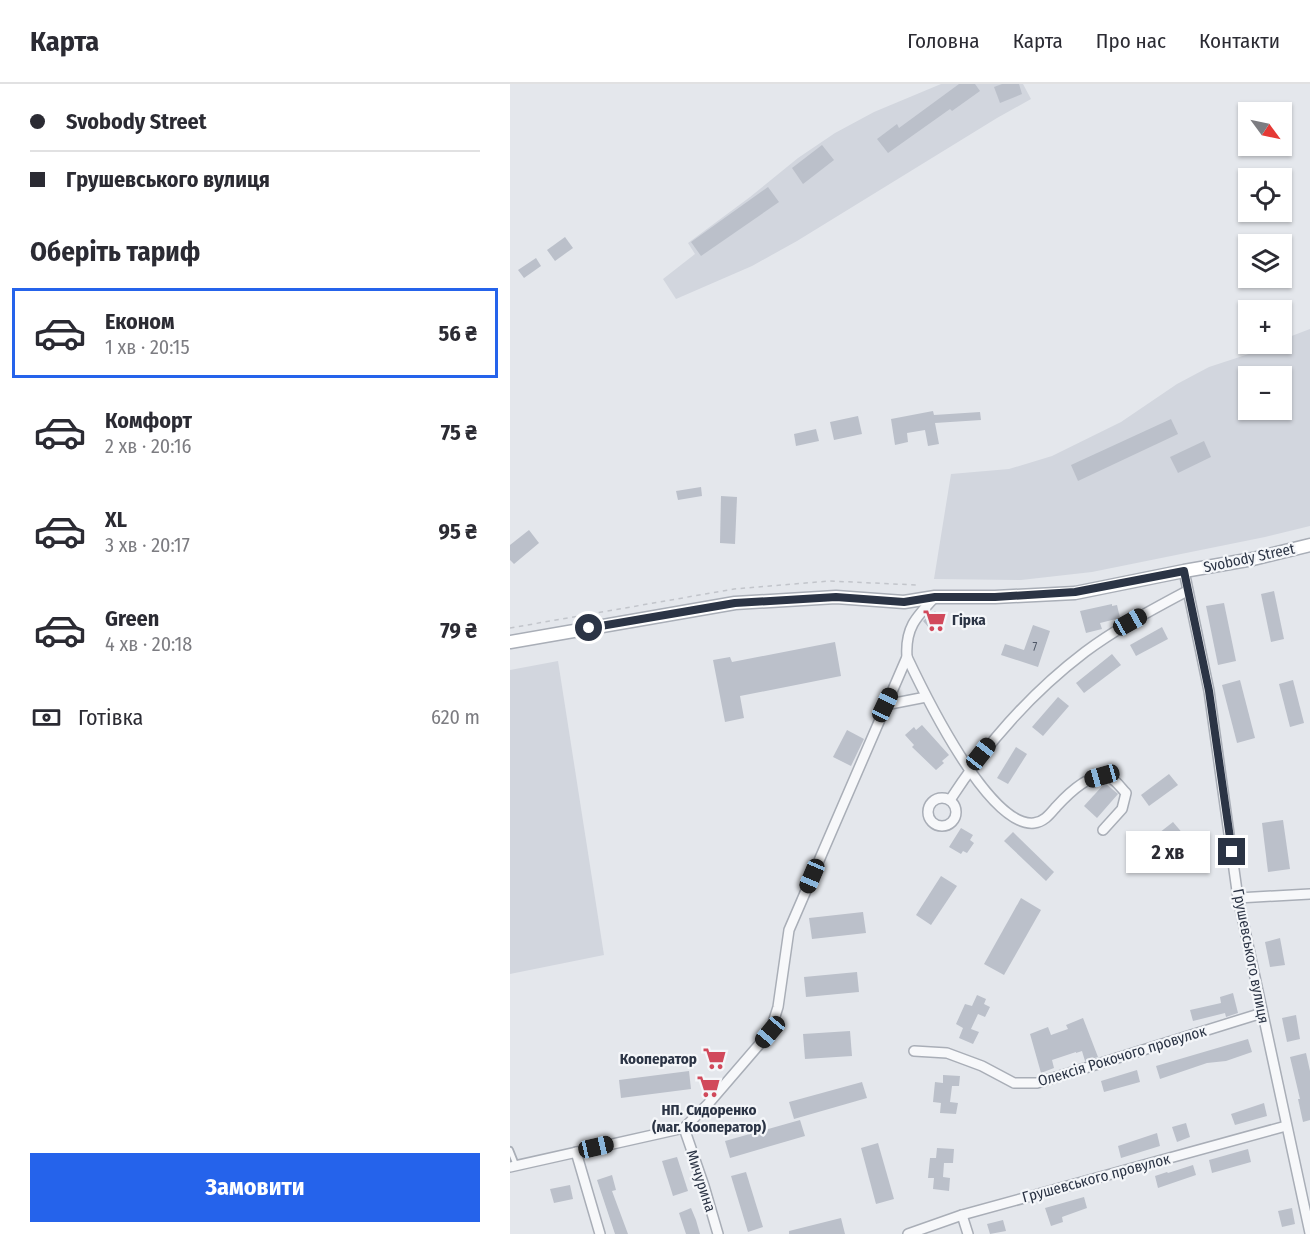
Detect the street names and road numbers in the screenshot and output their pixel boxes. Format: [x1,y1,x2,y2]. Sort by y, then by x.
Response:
street label: Svobody Street [1202,540,1296,576]
street label: Грушевського вулиця [1229,887,1273,1025]
street label: Олексія Рокочого провулок [1036,1022,1208,1090]
street label: Мичурина [683,1148,719,1214]
street label: Грушевського провулок [1020,1150,1172,1206]

